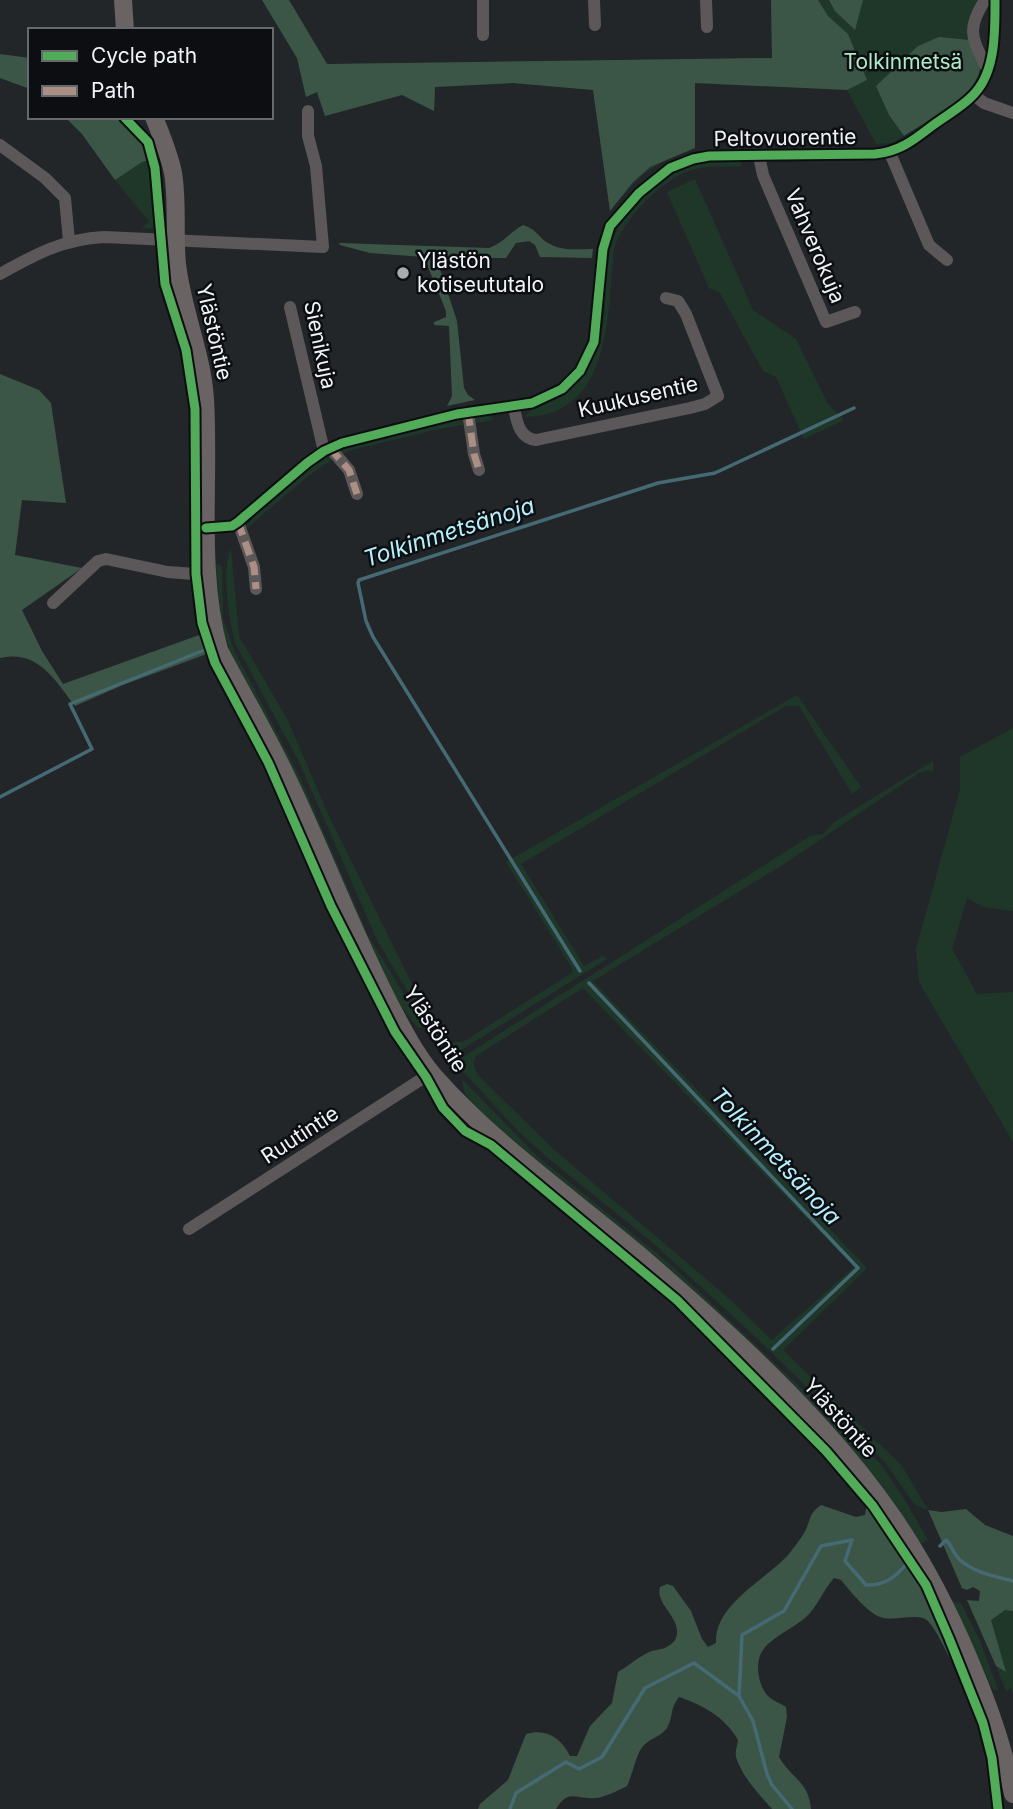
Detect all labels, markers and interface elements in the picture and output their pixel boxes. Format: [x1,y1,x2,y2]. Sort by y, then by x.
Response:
legend [28,28,273,119]
text: Cycle path [91,43,197,68]
park label: Tolkinmetsä [844,49,962,74]
text: Path [91,78,136,103]
street label: Peltovuorentie [713,124,857,151]
street label: Vahverokuja [780,185,851,307]
place label: Ylästön kotiseututalo [417,248,544,297]
marker: Ylästön kotiseututalo [395,265,411,281]
street label: Ylästöntie [191,281,238,382]
street label: Sienikuja [299,299,342,391]
street label: Kuukusentie [576,371,700,422]
water label: Tolkinmetsänoja [360,491,538,573]
street label: Ylästöntie [398,981,473,1077]
water label: Tolkinmetsänoja [705,1081,847,1231]
street label: Ruutintie [256,1100,343,1169]
street label: Ylästöntie [798,1373,882,1462]

